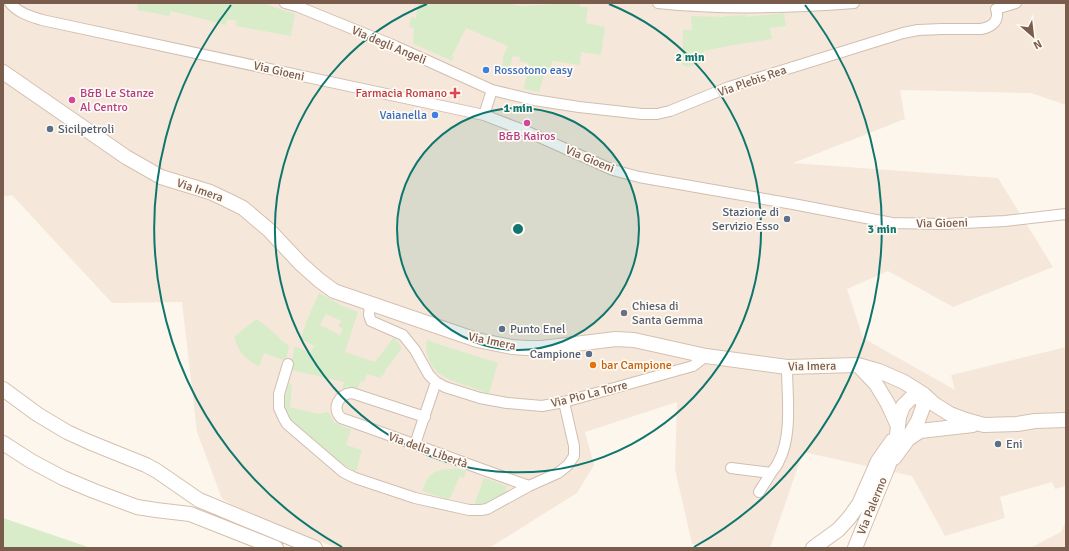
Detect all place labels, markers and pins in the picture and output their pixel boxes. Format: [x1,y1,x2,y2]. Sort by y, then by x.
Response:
place label: Rossotono easy [494,63,573,78]
marker: Rossotono easy [481,65,491,75]
place label: B&B Le Stanze Al Centro [80,86,154,115]
place label: Farmacia Romano [356,86,447,101]
marker: Farmacia Romano [450,88,460,98]
marker: B&B Le Stanze Al Centro [67,95,77,105]
place label: Vaianella [380,108,427,123]
marker: Vaianella [430,110,440,120]
marker: B&B Kairos [522,118,532,128]
place label: Sicilpetroli [58,122,114,137]
marker: Sicilpetroli [45,124,55,134]
place label: B&B Kairos [499,129,555,144]
place label: Stazione di Servizio Esso [712,205,779,234]
marker: Stazione di Servizio Esso [782,214,792,224]
centre of rings [511,222,525,236]
place label: Chiesa di Santa Gemma [632,299,703,328]
marker: Chiesa di Santa Gemma [619,308,629,318]
place label: Punto Enel [510,322,566,337]
marker: Punto Enel [497,324,507,334]
place label: Campione [530,347,581,362]
marker: Campione [584,349,594,359]
place label: bar Campione [601,358,672,373]
marker: bar Campione [588,360,598,370]
place label: Eni [1006,437,1023,452]
marker: Eni [993,439,1003,449]

